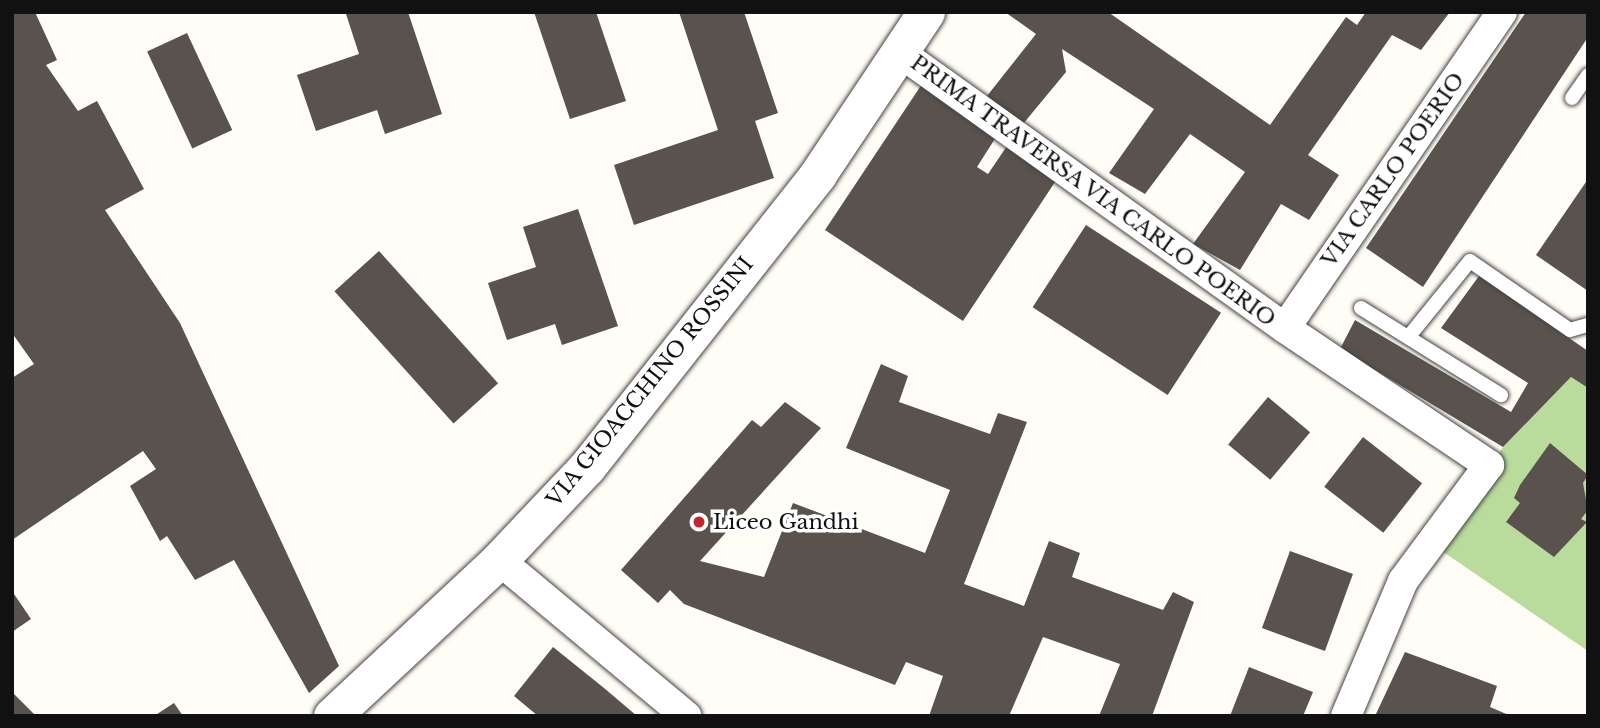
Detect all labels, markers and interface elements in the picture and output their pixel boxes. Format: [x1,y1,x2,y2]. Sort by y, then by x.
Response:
street label: PRIMA TRAVERSA VIA CARLO POERIO [904,49,1282,333]
street label: VIA CARLO POERIO [1316,68,1470,272]
street label: VIA GIOACCHINO ROSSINI [541,252,759,512]
place label: Liceo Gandhi [713,509,859,535]
marker: Liceo Gandhi [691,514,707,530]

